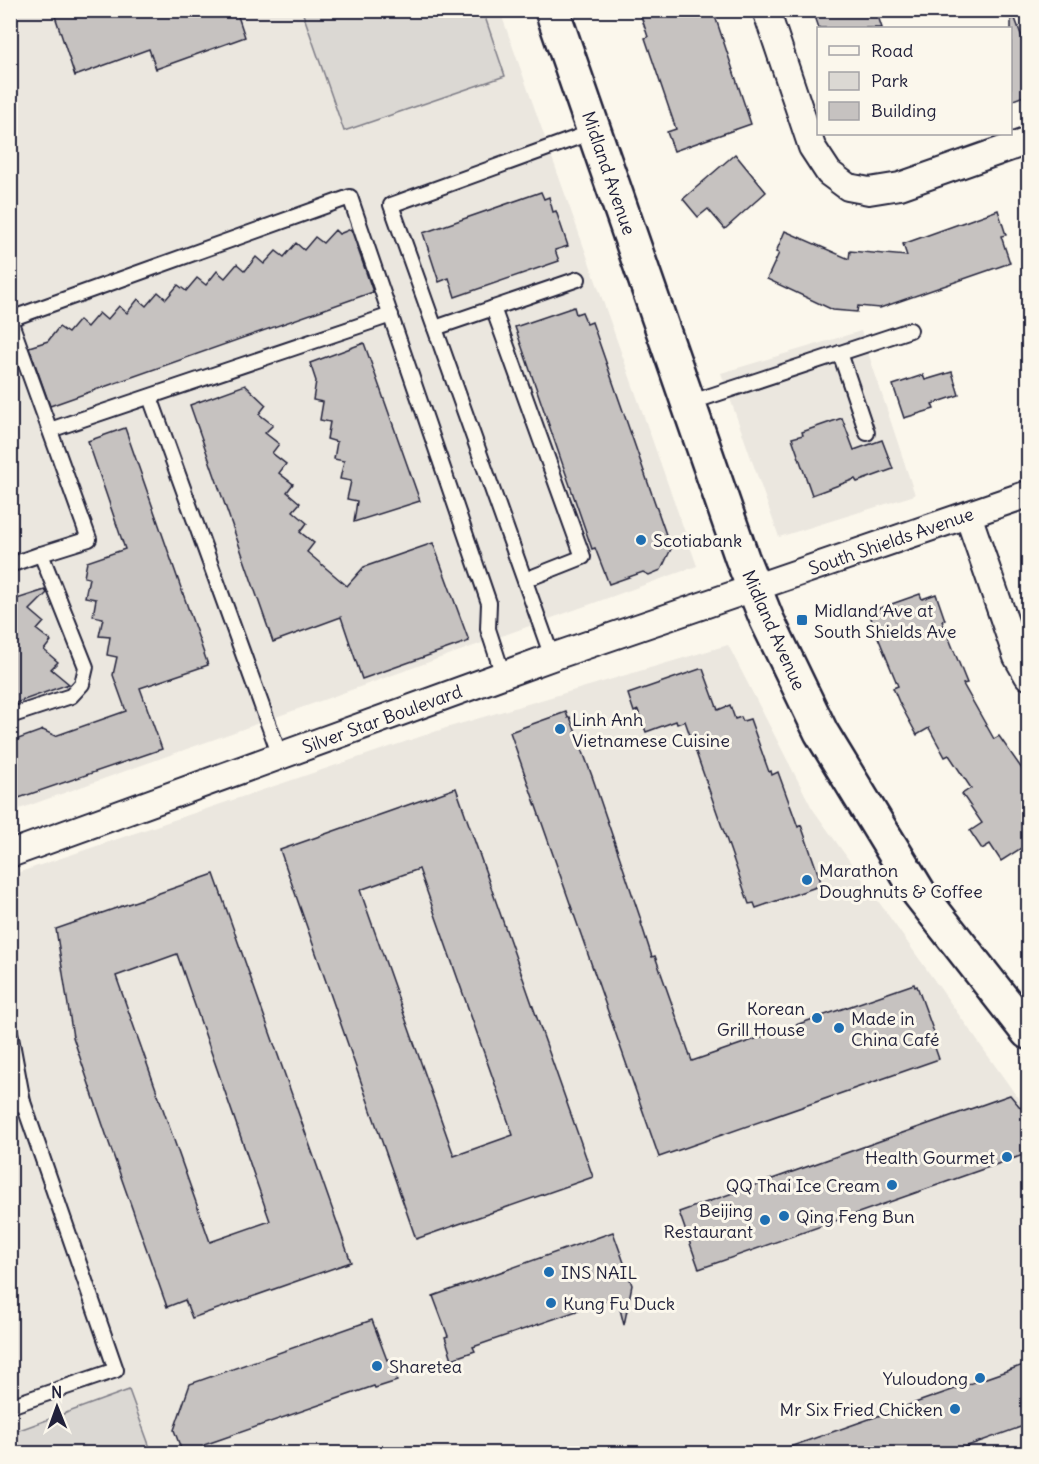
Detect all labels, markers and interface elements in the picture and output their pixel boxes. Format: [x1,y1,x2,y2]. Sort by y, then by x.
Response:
legend [817,27,1012,135]
text: Road [871,39,914,62]
text: Park [871,69,908,92]
text: Building [871,99,936,122]
street label: Midland Avenue [577,108,641,238]
street label: South Shields Avenue [805,502,977,580]
place label: Scotiabank [653,529,742,552]
marker: Scotiabank [634,533,648,547]
street label: Midland Avenue [737,566,811,694]
place label: Midland Ave at South Shields Ave [814,599,956,643]
marker: Midland Ave at South Shields Ave [795,613,809,627]
street label: Silver Star Boulevard [299,679,466,759]
place label: Linh Anh Vietnamese Cuisine [572,708,730,752]
marker: Linh Anh Vietnamese Cuisine [553,722,567,736]
place label: Marathon Doughnuts & Coffee [819,859,983,903]
marker: Marathon Doughnuts & Coffee [800,873,814,887]
place label: Korean Grill House [717,997,805,1041]
place label: Made in China Café [851,1007,939,1051]
marker: Korean Grill House [810,1011,824,1025]
marker: Made in China Café [832,1021,846,1035]
place label: Health Gourmet [865,1146,995,1169]
marker: Health Gourmet [1000,1150,1014,1164]
place label: QQ Thai Ice Cream [726,1174,880,1197]
marker: QQ Thai Ice Cream [885,1178,899,1192]
place label: Beijing Restaurant [664,1199,753,1243]
place label: Qing Feng Bun [796,1205,915,1228]
marker: Qing Feng Bun [777,1209,791,1223]
marker: Beijing Restaurant [758,1213,772,1227]
place label: INS NAIL [561,1261,637,1284]
marker: INS NAIL [542,1265,556,1279]
place label: Kung Fu Duck [563,1292,675,1315]
marker: Kung Fu Duck [544,1296,558,1310]
place label: Sharetea [389,1355,462,1378]
marker: Sharetea [370,1359,384,1373]
place label: Yuloudong [883,1367,968,1390]
marker: Yuloudong [973,1371,987,1385]
north arrow [27,1377,87,1437]
text: N [51,1382,62,1402]
place label: Mr Six Fried Chicken [780,1398,943,1421]
marker: Mr Six Fried Chicken [948,1402,962,1416]

